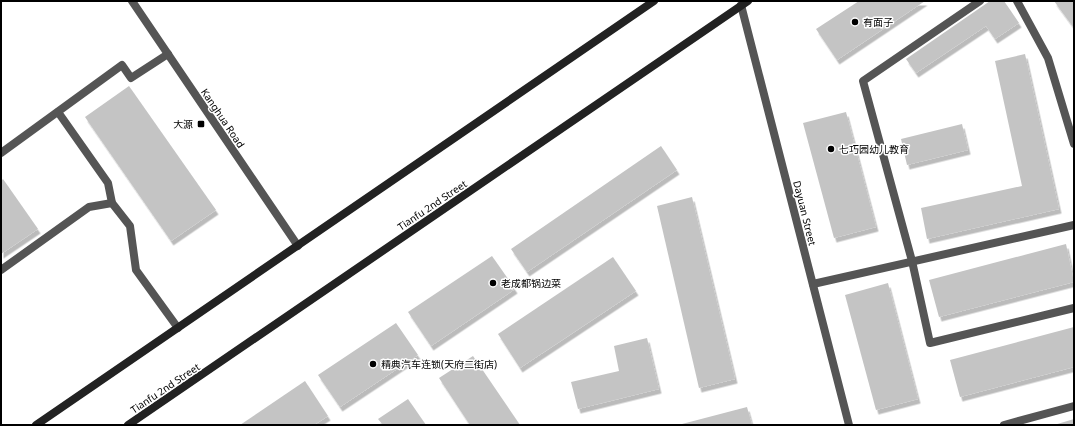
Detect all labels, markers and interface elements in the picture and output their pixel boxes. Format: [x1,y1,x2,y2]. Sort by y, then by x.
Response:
place label: 有面子 [863,15,893,29]
marker: 有面子 [850,17,860,27]
street label: Kanghua Road [198,86,248,150]
place label: 大源 [173,117,193,131]
marker: 大源 [196,119,206,129]
place label: 七巧园幼儿教育 [839,142,909,156]
marker: 七巧园幼儿教育 [826,144,836,154]
street label: Tianfu 2nd Street [395,176,470,233]
street label: Dayuan Street [790,179,820,247]
place label: 老成都锅边菜 [501,276,561,290]
marker: 老成都锅边菜 [488,278,498,288]
place label: 精典汽车连锁(天府二街店) [381,357,497,371]
street label: Tianfu 2nd Street [128,359,203,416]
marker: 精典汽车连锁(天府二街店) [368,359,378,369]

